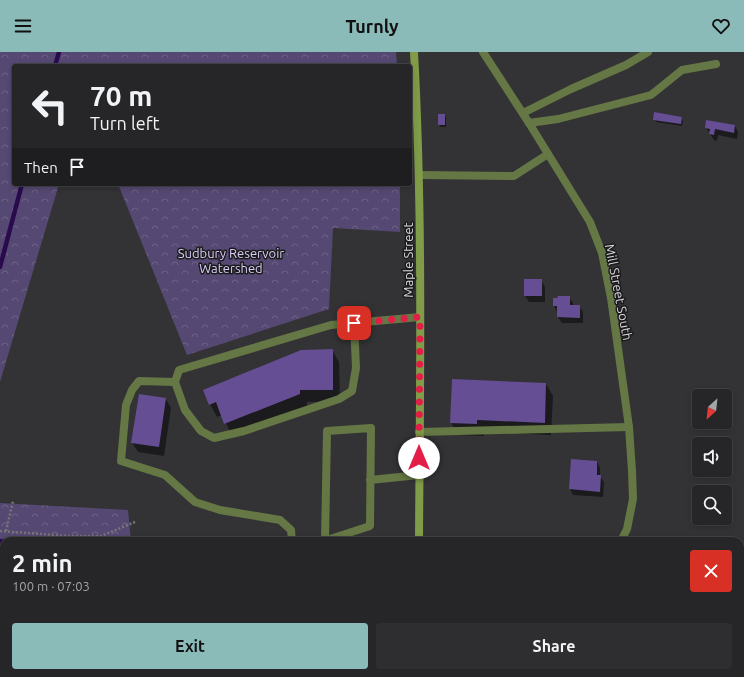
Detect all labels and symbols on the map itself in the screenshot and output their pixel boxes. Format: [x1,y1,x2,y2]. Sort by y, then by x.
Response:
street label: Maple Street [401,222,415,298]
street label: Mill Street South [603,243,635,341]
park label: Sudbury Reservoir Watershed [178,246,284,275]
pin [337,306,371,340]
north arrow [692,389,732,429]
position arrow [398,437,440,479]

